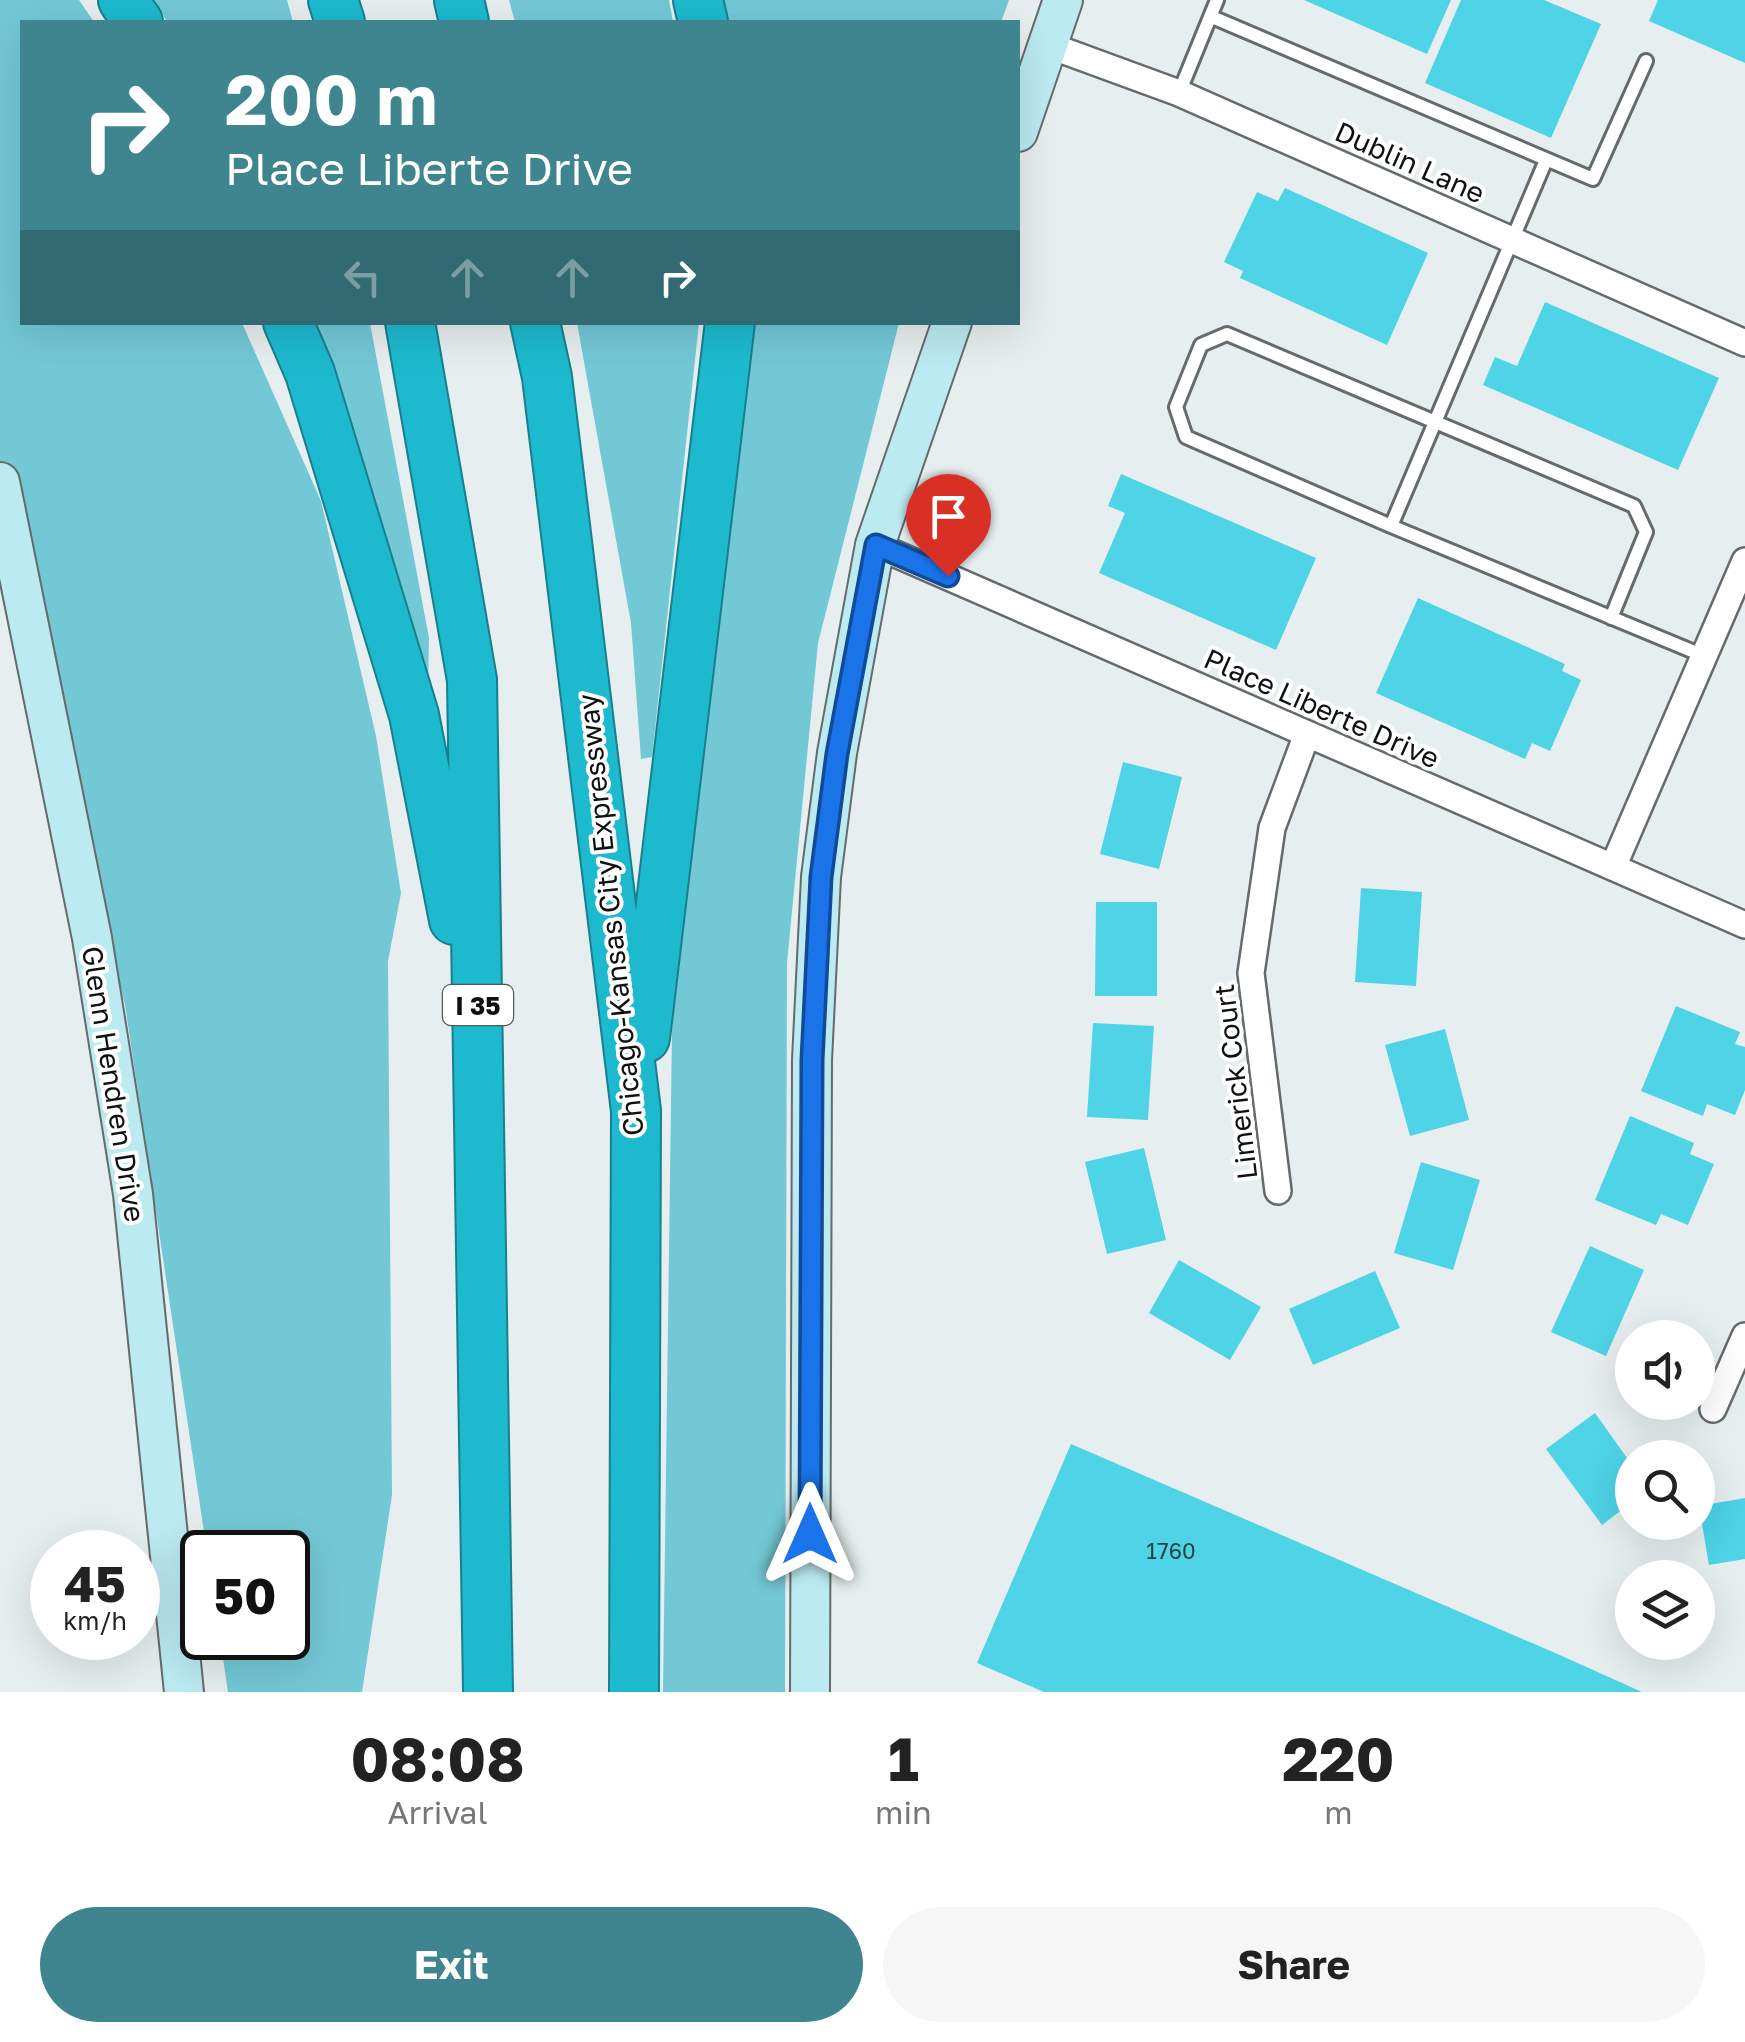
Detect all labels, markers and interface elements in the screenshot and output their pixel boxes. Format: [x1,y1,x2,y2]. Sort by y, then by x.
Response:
text: 200 m [225,56,437,140]
icon: right [60,60,190,190]
street label: Dublin Lane [1330,114,1490,210]
text: Place Liberte Drive [225,141,633,195]
icon: left [335,250,390,305]
icon: ahead [440,250,495,305]
icon: ahead [545,250,600,305]
icon: right [650,250,705,305]
pin [906,474,991,577]
icon: arrive [921,489,976,544]
street label: Place Liberte Drive [1199,641,1445,775]
street label: Chicago-Kansas City Expressway [570,692,650,1138]
street label: Glenn Hendren Drive [76,944,152,1224]
street label: Limerick Court [1207,982,1263,1182]
road number: I 35 [443,985,513,1025]
map controls [1615,1320,1715,1660]
button: sound [1615,1320,1715,1420]
button: search [1615,1440,1715,1540]
position arrow [758,1482,862,1586]
speed limit sign: 50 [180,1530,310,1660]
house number: 1760 [1146,1537,1196,1564]
text: 45 [64,1553,126,1613]
button: layers [1615,1560,1715,1660]
text: km/h [63,1605,127,1636]
text: 08:08 [351,1722,525,1794]
text: 1 [888,1722,919,1794]
text: 220 [1282,1722,1394,1794]
text: Arrival [387,1793,488,1831]
text: min [875,1793,932,1831]
text: m [1324,1793,1352,1831]
button: Exit [40,1907,863,2022]
button: Share [883,1907,1705,2022]

